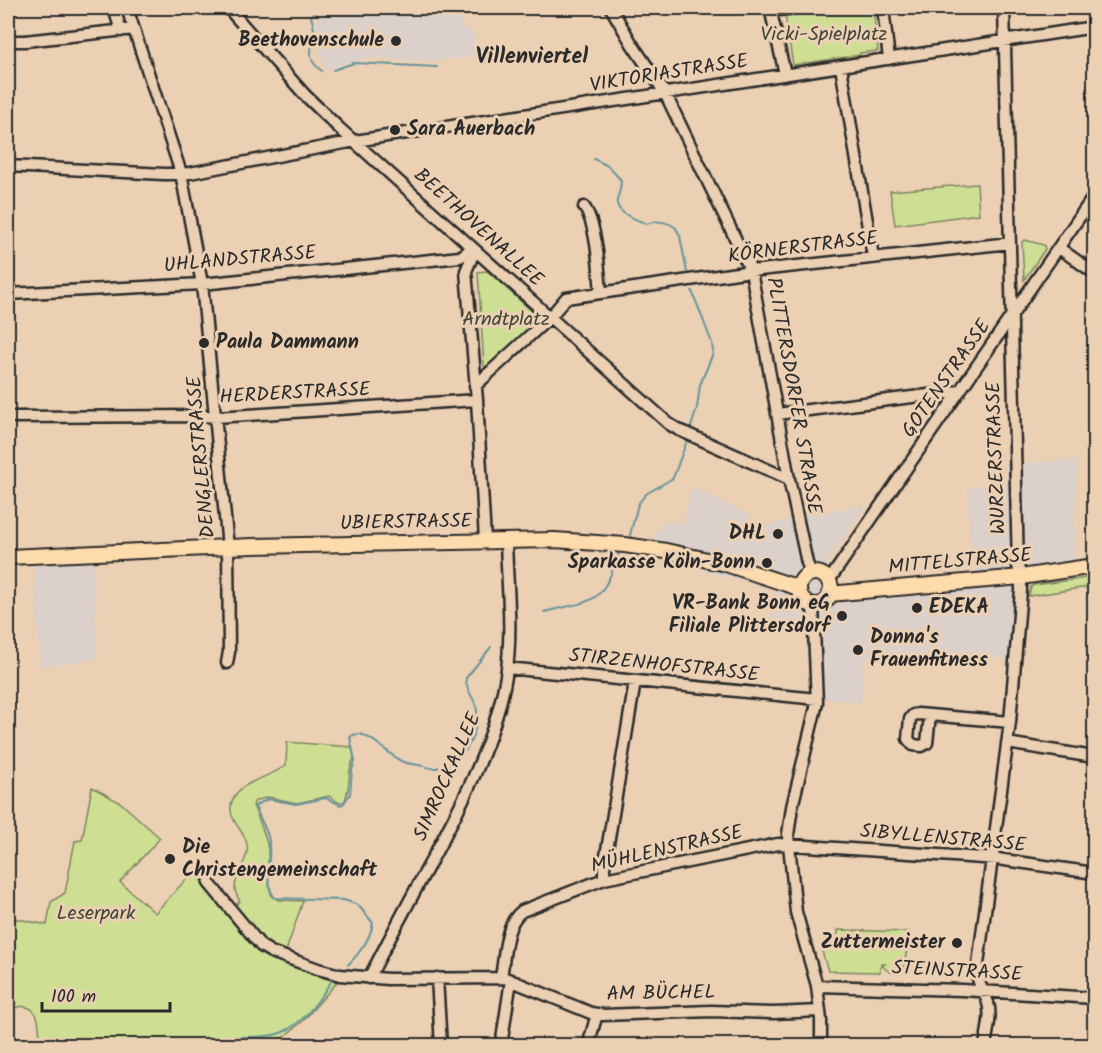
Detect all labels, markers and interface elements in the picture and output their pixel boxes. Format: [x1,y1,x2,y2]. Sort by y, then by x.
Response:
park label: Vicki-Spielplatz [761,19,888,51]
place label: Beethovenschule [238,25,384,57]
marker: Beethovenschule [389,34,403,48]
district label: Villenviertel [476,40,588,75]
street label: VIKTORIASTRASSE [588,45,752,102]
place label: Sara Auerbach [407,114,535,146]
marker: Sara Auerbach [388,123,402,137]
street label: BEETHOVENALLEE [406,161,551,296]
street label: KÖRNERSTRASSE [726,223,881,273]
street label: UHLANDSTRASSE [162,237,319,283]
street label: PLITTERSDORFER STRASSE [756,275,830,518]
park label: Arndtplatz [462,304,550,336]
street label: GOTENSTRASSE [894,312,1001,445]
place label: Paula Dammann [216,327,359,359]
marker: Paula Dammann [197,336,211,350]
street label: DENGLERSTRASSE [179,373,225,539]
street label: HERDERSTRASSE [219,374,373,414]
street label: WURZERSTRASSE [978,380,1016,535]
street label: UBIERSTRASSE [340,506,474,540]
place label: DHL [729,518,766,550]
marker: DHL [771,527,785,541]
street label: MITTELSTRASSE [887,540,1034,584]
place label: Sparkasse Köln-Bonn [568,547,755,579]
marker: Sparkasse Köln-Bonn [760,556,774,570]
place label: VR-Bank Bonn eG Filiale Plittersdorf [669,588,832,643]
place label: EDEKA [929,592,989,624]
marker: EDEKA [910,601,924,615]
marker: VR-Bank Bonn eG Filiale Plittersdorf [835,609,849,623]
place label: Donna's Frauenfitness [870,622,988,677]
street label: STIRZENHOFSTRASSE [567,640,762,692]
marker: Donna's Frauenfitness [851,643,865,657]
street label: SIMROCKALLEE [405,706,491,846]
street label: SIBYLLENSTRASSE [859,816,1028,862]
street label: MÜHLENSTRASSE [588,817,748,883]
place label: Die Christengemeinschaft [182,832,378,887]
marker: Die Christengemeinschaft [163,852,177,866]
park label: Leserpark [57,898,136,930]
place label: Zuttermeister [821,927,946,959]
marker: Zuttermeister [950,936,964,950]
street label: STEINSTRASSE [891,953,1024,991]
scale bar [42,975,170,1013]
street label: AM BÜCHEL [606,977,716,1011]
text: 100 m [51,983,96,1012]

